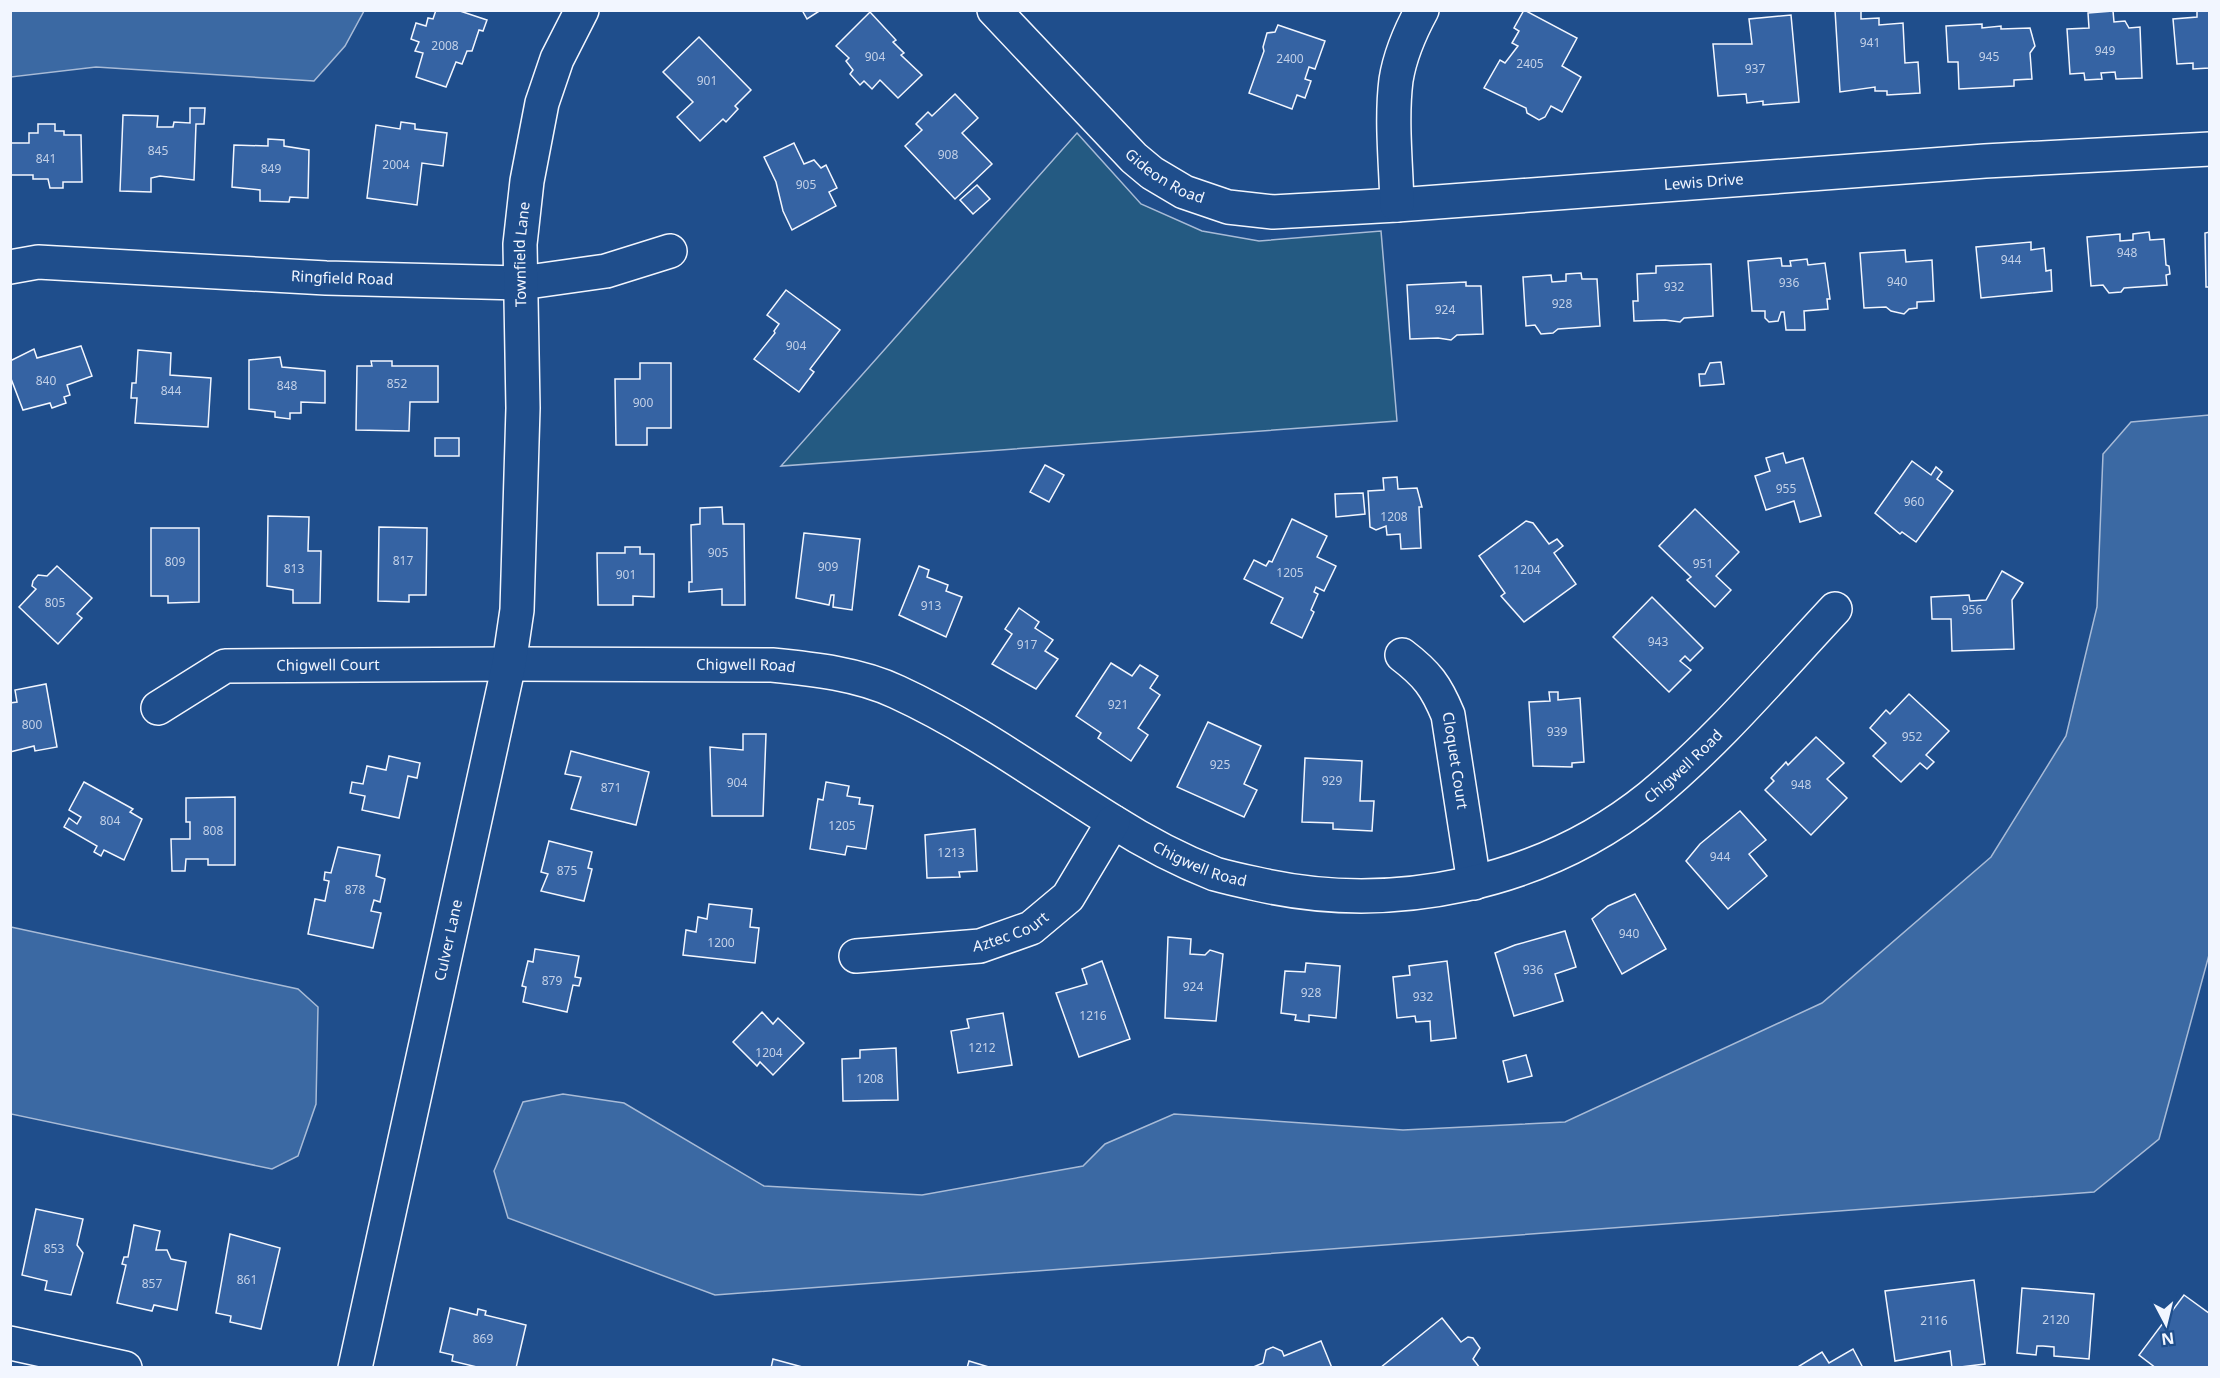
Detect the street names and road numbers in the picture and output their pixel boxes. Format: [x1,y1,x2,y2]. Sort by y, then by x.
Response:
street label: Gideon Road [1121,144,1207,207]
street label: Lewis Drive [1663,168,1744,194]
street label: Townfield Lane [509,201,534,307]
street label: Ringfield Road [291,265,394,289]
street label: Chigwell Court [276,654,380,675]
street label: Chigwell Road [696,654,797,676]
street label: Cloquet Court [1439,710,1474,811]
street label: Chigwell Road [1639,725,1726,807]
street label: Chigwell Road [1150,836,1249,891]
street label: Culver Lane [429,897,466,983]
street label: Aztec Court [972,906,1053,956]

